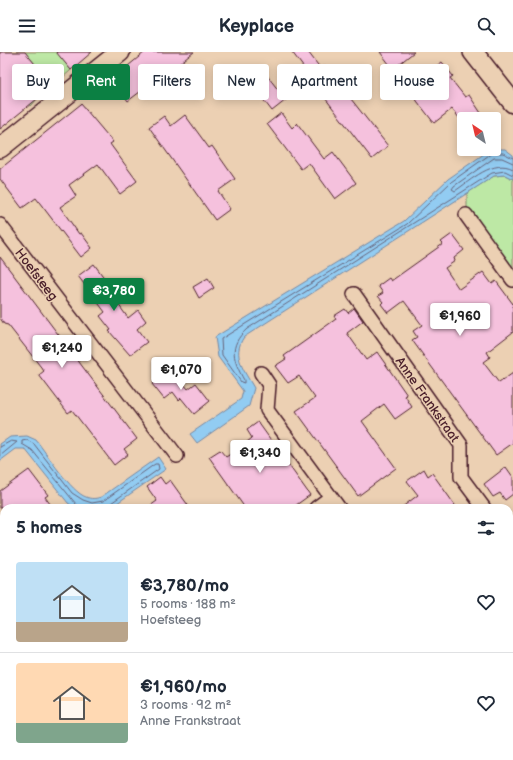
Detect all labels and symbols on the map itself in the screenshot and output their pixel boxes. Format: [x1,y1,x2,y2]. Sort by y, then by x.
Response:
north arrow [457,112,501,156]
street label: Hoefsteeg [11,245,61,304]
pin: €3,780 [81,278,147,312]
pin: €1,960 [427,303,493,337]
pin: €1,240 [29,335,95,369]
street label: Anne Frankstraat [392,354,463,445]
pin: €1,070 [148,357,214,391]
pin: €1,340 [227,440,293,474]

